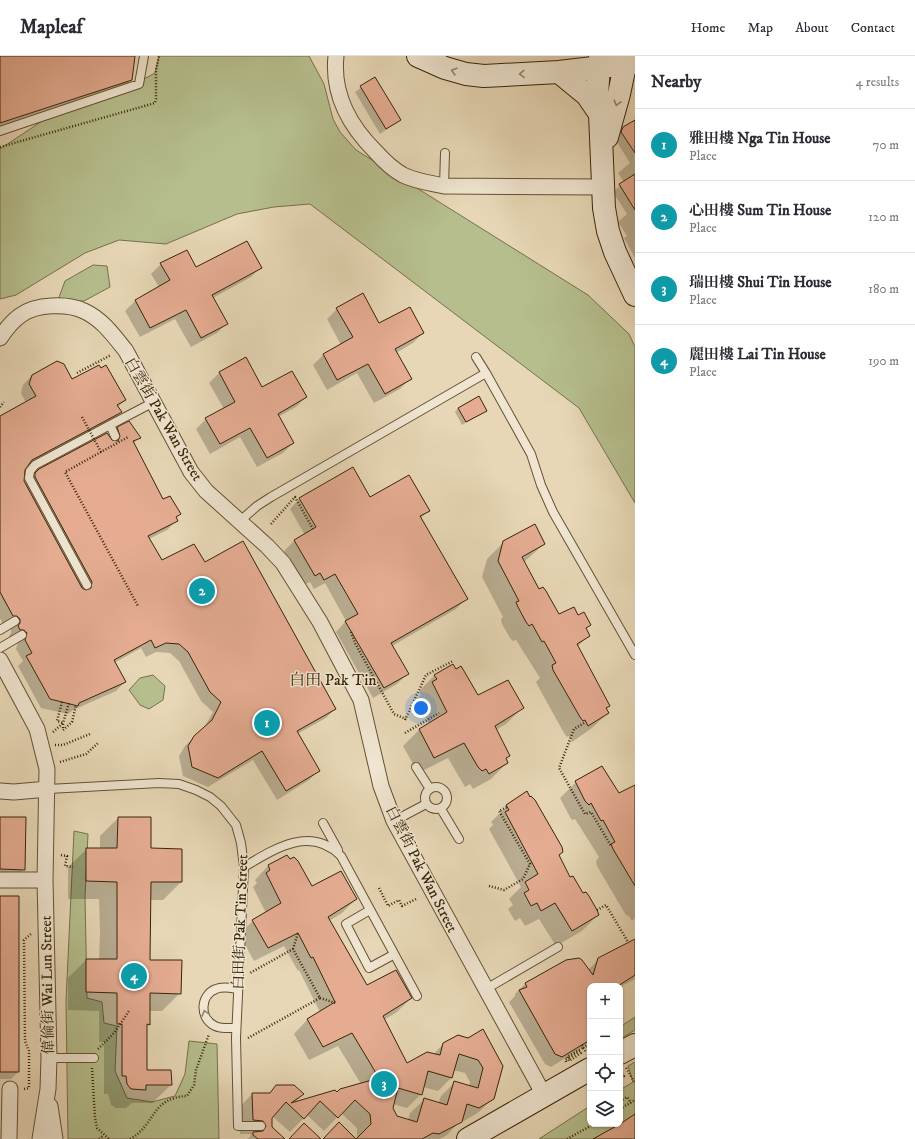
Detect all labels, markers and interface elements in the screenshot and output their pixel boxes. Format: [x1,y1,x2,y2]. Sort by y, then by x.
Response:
text: Mapleaf [20,16,83,39]
text: Home [691,19,725,37]
text: Map [747,19,773,37]
text: About [795,19,829,37]
text: Contact [851,19,895,37]
one-way arrow [451,67,458,76]
one-way arrow [519,69,525,78]
text: Nearby [651,71,701,93]
text: 4 results [856,74,899,90]
one-way arrow [613,100,621,107]
text: 雅田樓 Nga Tin House [689,129,830,148]
text: 1 [662,137,666,153]
text: 70 m [873,137,899,153]
text: Place [689,148,717,164]
text: 心田樓 Sum Tin House [689,201,831,220]
text: 2 [661,209,667,225]
text: 120 m [868,209,899,225]
text: Place [689,220,717,236]
text: 瑞田樓 Shui Tin House [689,273,832,292]
text: 3 [662,281,666,297]
text: 180 m [868,281,899,297]
text: Place [689,292,717,308]
text: 麗田樓 Lai Tin House [689,345,826,364]
text: 4 [660,353,668,369]
text: 190 m [868,353,899,369]
street label: 白雲街 Pak Wan Street [120,354,207,485]
text: Place [689,364,717,380]
pin: 2 [189,576,215,606]
district label: 白田 Pak Tin [289,670,377,690]
your location [411,698,431,718]
pin: 1 [254,708,280,738]
street label: 白雲街 Pak Wan Street [381,803,462,936]
street label: 白田街 Pak Tin Street [229,854,252,990]
street label: 偉倫街 Wai Lun Street [37,915,58,1055]
pin: 4 [121,961,147,991]
map controls [587,983,623,1127]
button: + [587,983,623,1019]
one-way arrow [201,1010,210,1017]
button: − [587,1019,623,1055]
button: locate [587,1055,623,1091]
pin: 3 [371,1069,397,1099]
button: layers [587,1091,623,1127]

